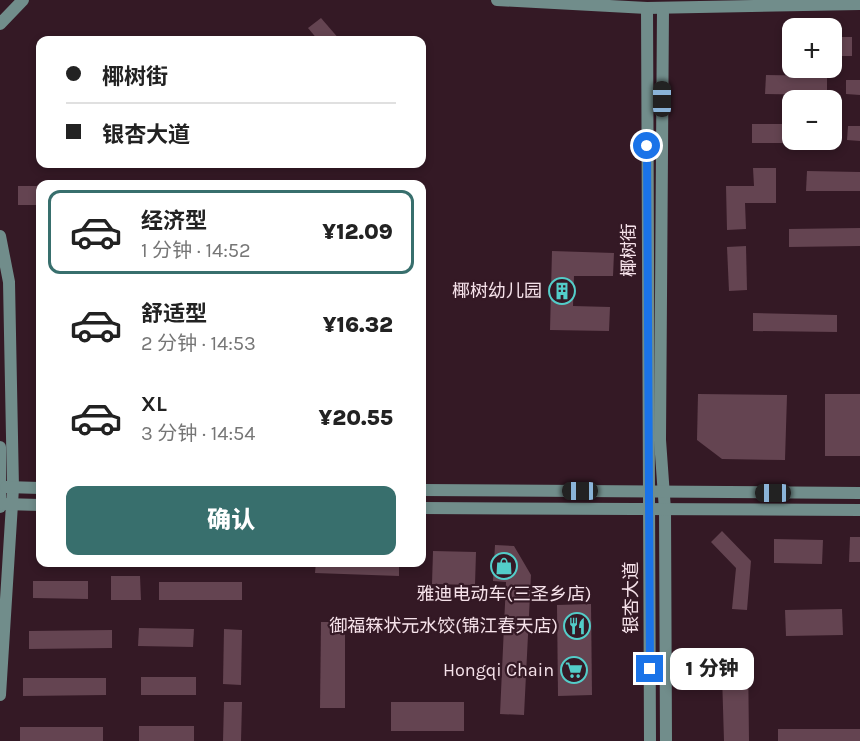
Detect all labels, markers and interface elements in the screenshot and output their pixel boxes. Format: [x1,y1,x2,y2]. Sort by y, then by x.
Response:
map controls [782,18,842,150]
button: + [782,18,842,78]
text: 椰树街 [102,64,168,90]
car [653,81,671,117]
button: − [782,90,842,150]
text: 银杏大道 [102,122,190,148]
route start [633,132,660,159]
icon: car [69,205,123,259]
text: 经济型 [141,208,207,234]
text: ¥12.09 [322,219,393,245]
street label: 椰树街 [618,223,640,277]
text: 1 分钟 · 14:52 [141,239,251,262]
building icon: 椰树幼儿园 [547,276,577,306]
place label: 椰树幼儿园 [452,280,542,302]
icon: car [69,298,123,352]
text: 舒适型 [141,301,207,327]
text: ¥16.32 [323,312,393,338]
text: 2 分钟 · 14:53 [141,332,256,355]
icon: car [69,391,123,445]
text: XL [141,391,167,417]
text: ¥20.55 [318,405,393,431]
text: 3 分钟 · 14:54 [141,422,255,445]
car [562,482,598,500]
car [755,484,791,502]
button: 确认 [66,486,396,555]
shop icon: 雅迪电动车(三圣乡店) [489,551,519,581]
street label: 银杏大道 [620,562,642,634]
place label: 雅迪电动车(三圣乡店) [417,583,591,605]
restaurant icon: 御福箖状元水饺(锦江春天店) [562,611,592,641]
place label: 御福箖状元水饺(锦江春天店) [329,615,558,637]
callout: 1 分钟 [671,648,755,690]
supermarket icon: Hongqi Chain [559,655,589,685]
route end [636,655,663,682]
text: 1 分钟 [685,657,739,680]
place label: Hongqi Chain [443,659,554,681]

